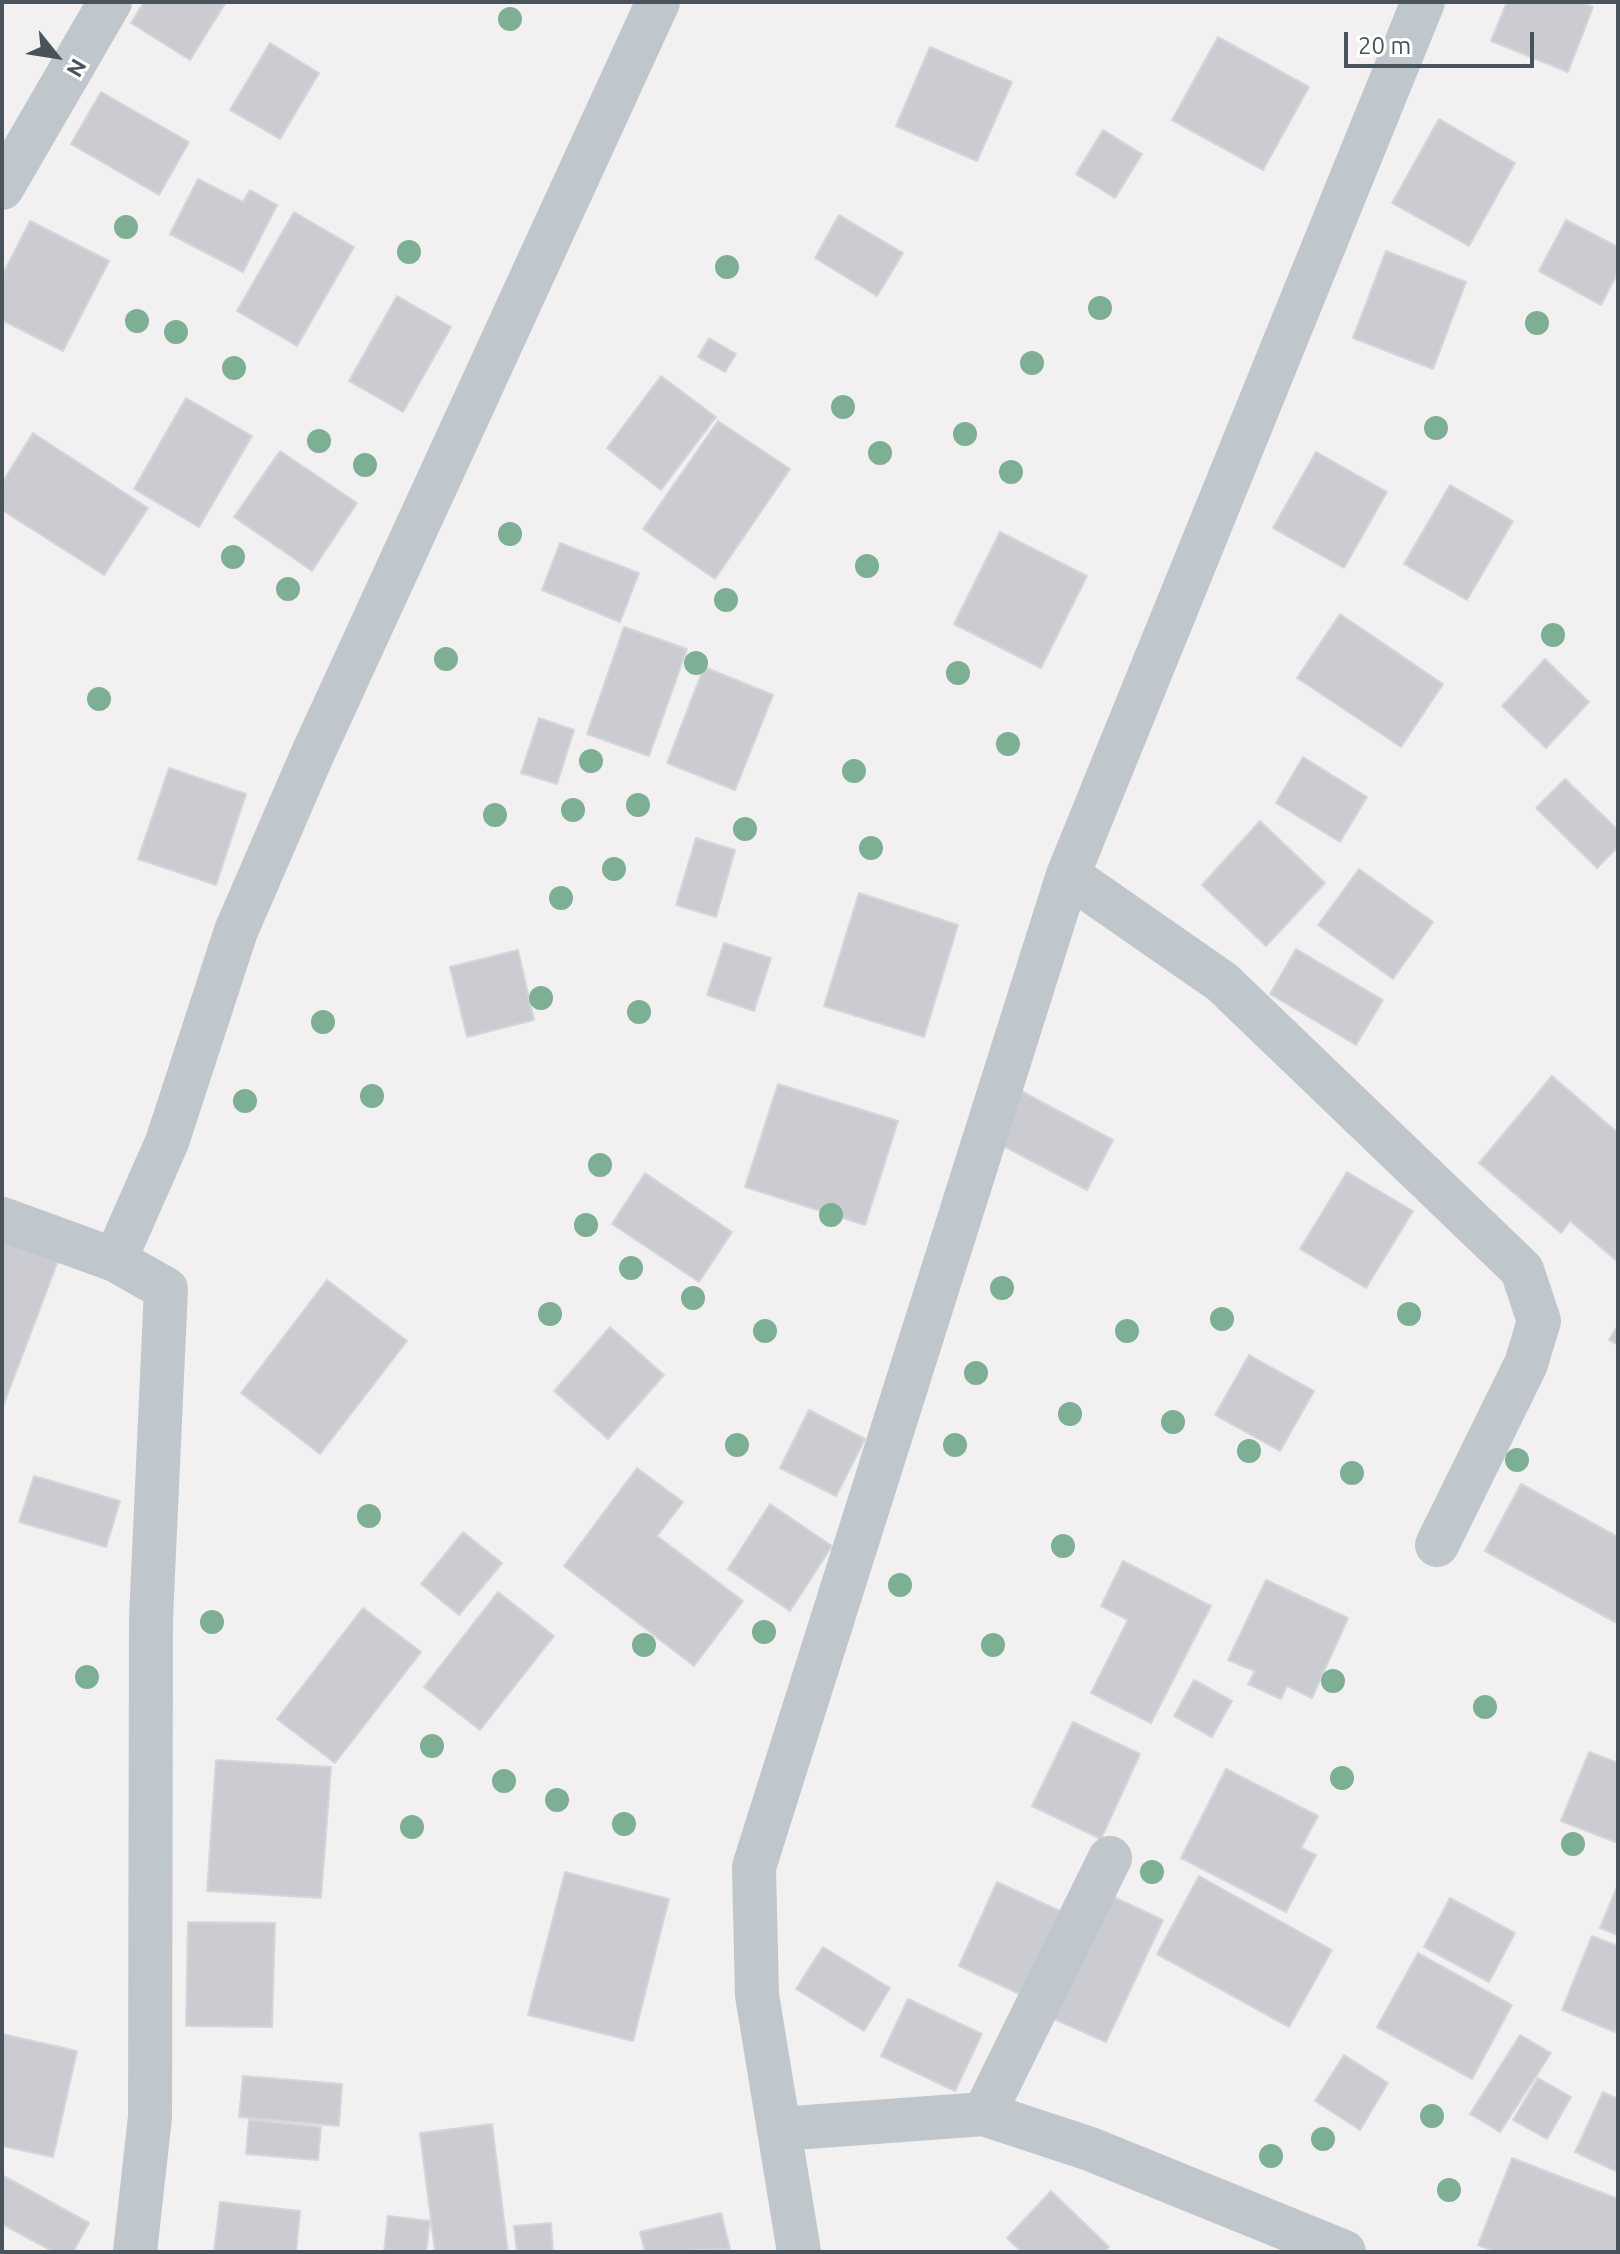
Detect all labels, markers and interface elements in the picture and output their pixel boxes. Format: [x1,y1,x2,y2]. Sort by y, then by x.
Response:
north arrow [16,16,96,96]
scale bar [1348,16,1538,66]
text: 20 m [1358,32,1411,59]
text: N [62,55,92,82]

